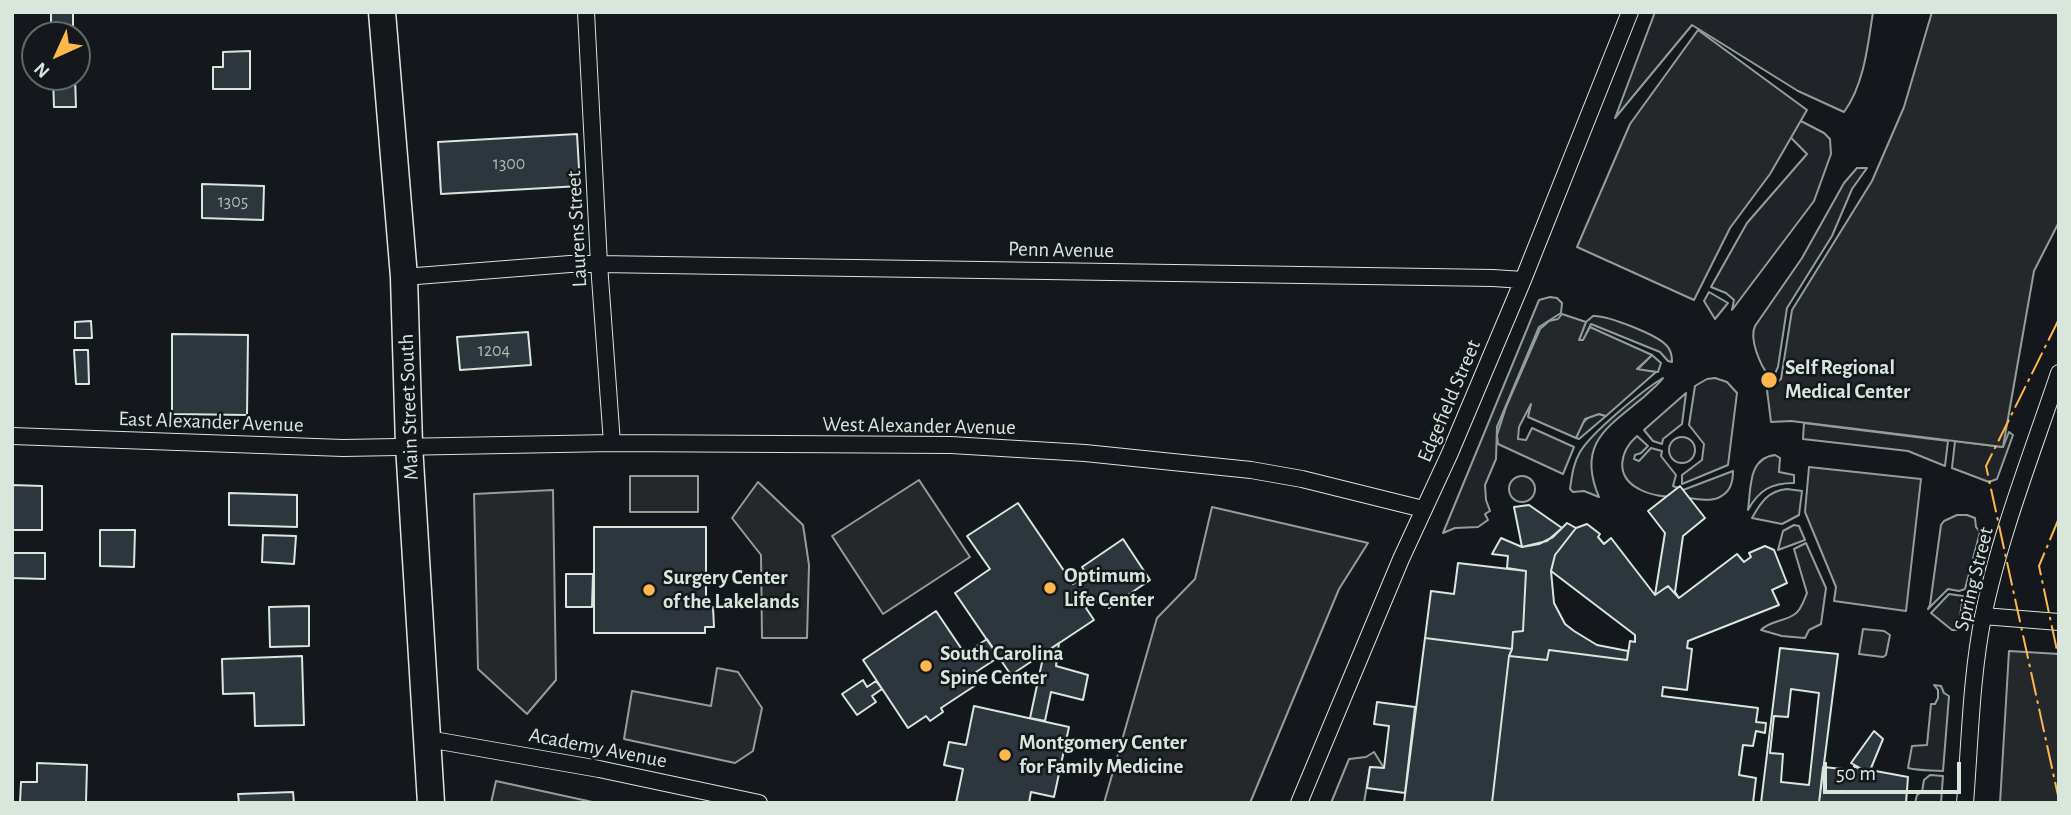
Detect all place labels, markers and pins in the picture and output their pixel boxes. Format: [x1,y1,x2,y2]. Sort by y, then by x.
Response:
place label: Self Regional Medical Center [1785,355,1910,405]
marker: Self Regional Medical Center [1759,370,1779,390]
place label: Optimum Life Center [1064,563,1154,613]
place label: Surgery Center of the Lakelands [663,565,799,615]
marker: Optimum Life Center [1042,580,1058,596]
marker: Surgery Center of the Lakelands [641,582,657,598]
place label: South Carolina Spine Center [940,641,1064,691]
marker: South Carolina Spine Center [918,658,934,674]
place label: Montgomery Center for Family Medicine [1019,730,1187,780]
marker: Montgomery Center for Family Medicine [997,747,1013,763]

